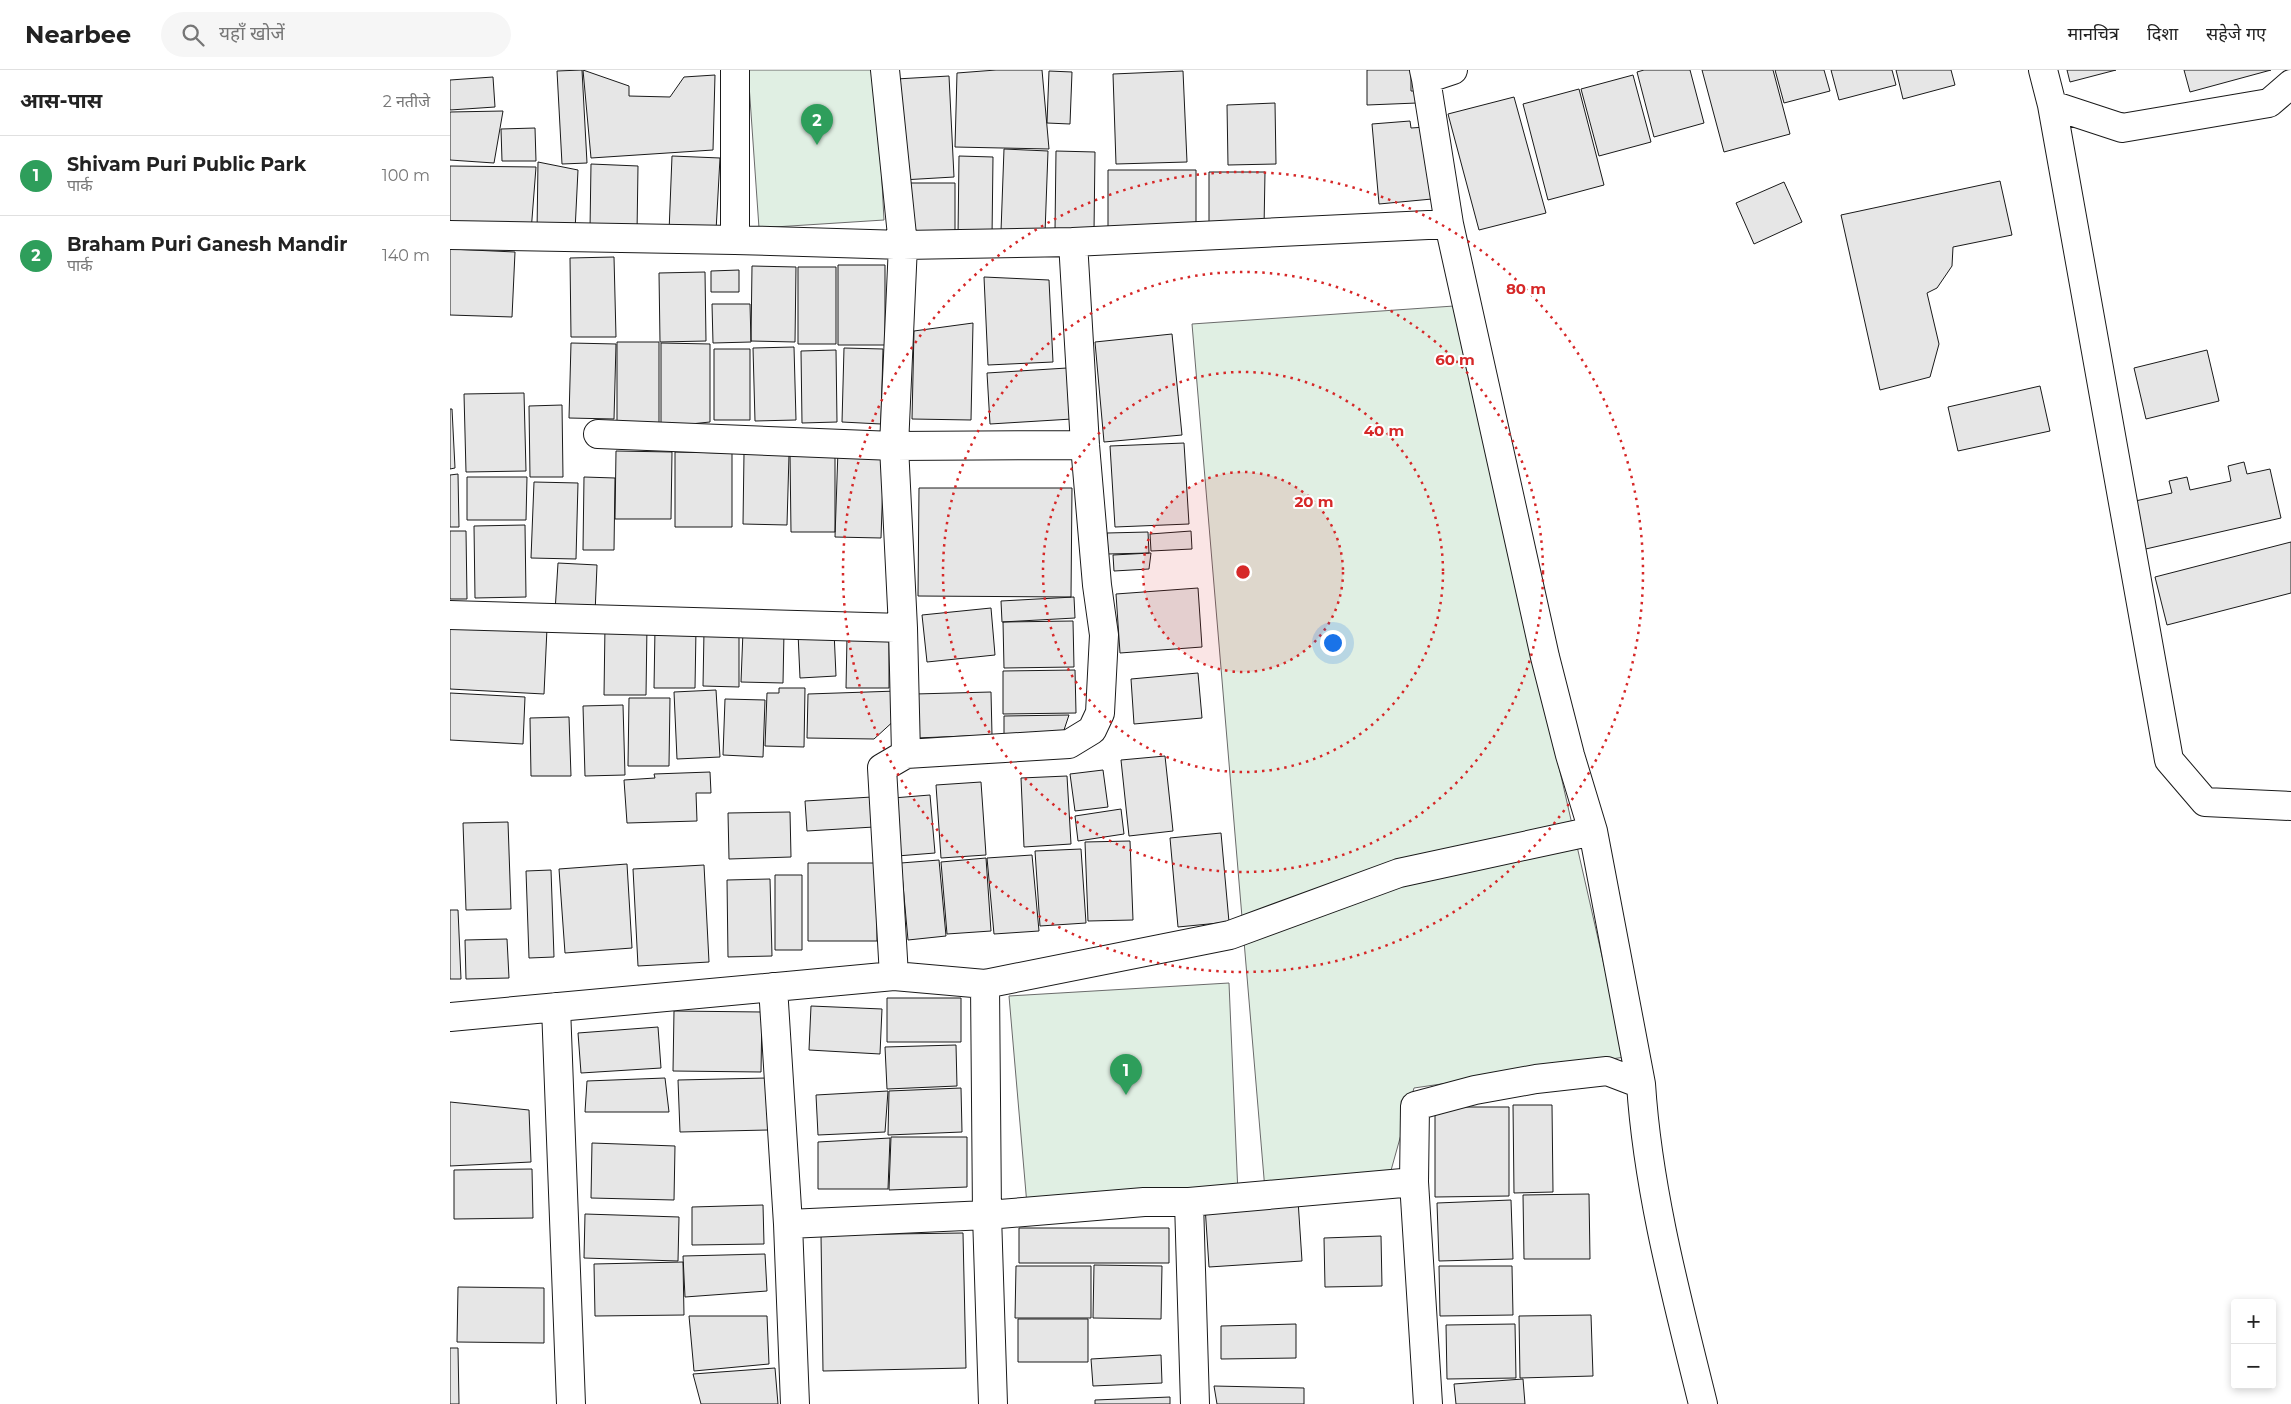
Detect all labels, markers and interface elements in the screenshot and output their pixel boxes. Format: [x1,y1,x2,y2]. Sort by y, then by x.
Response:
search box [161,12,511,57]
text: Nearbee [25,20,131,49]
icon: search [179,21,207,49]
text: यहाँ खोजें [219,22,285,45]
text: मानचित्र [2068,23,2119,45]
text: दिशा [2147,23,2178,45]
text: सहेजे गए [2206,23,2266,45]
text: आस-पास [20,88,102,113]
text: 2 नतीजे [383,92,430,111]
pin: 2 [801,104,833,145]
text: Shivam Puri Public Park [67,153,306,176]
text: 1 [33,166,39,185]
text: 100 m [382,166,430,185]
text: पार्क [67,176,93,195]
text: Braham Puri Ganesh Mandir [67,233,347,256]
text: 2 [31,246,41,265]
text: 140 m [382,246,430,265]
text: पार्क [67,256,93,275]
text: 80 m [1506,279,1546,298]
text: 60 m [1435,350,1475,369]
text: 40 m [1364,421,1404,440]
text: 20 m [1294,492,1334,511]
centre of rings [1234,563,1252,581]
your location [1320,630,1346,656]
pin: 1 [1110,1054,1142,1095]
map controls [2231,1299,2276,1389]
button: + [2231,1299,2276,1344]
button: − [2231,1344,2276,1389]

